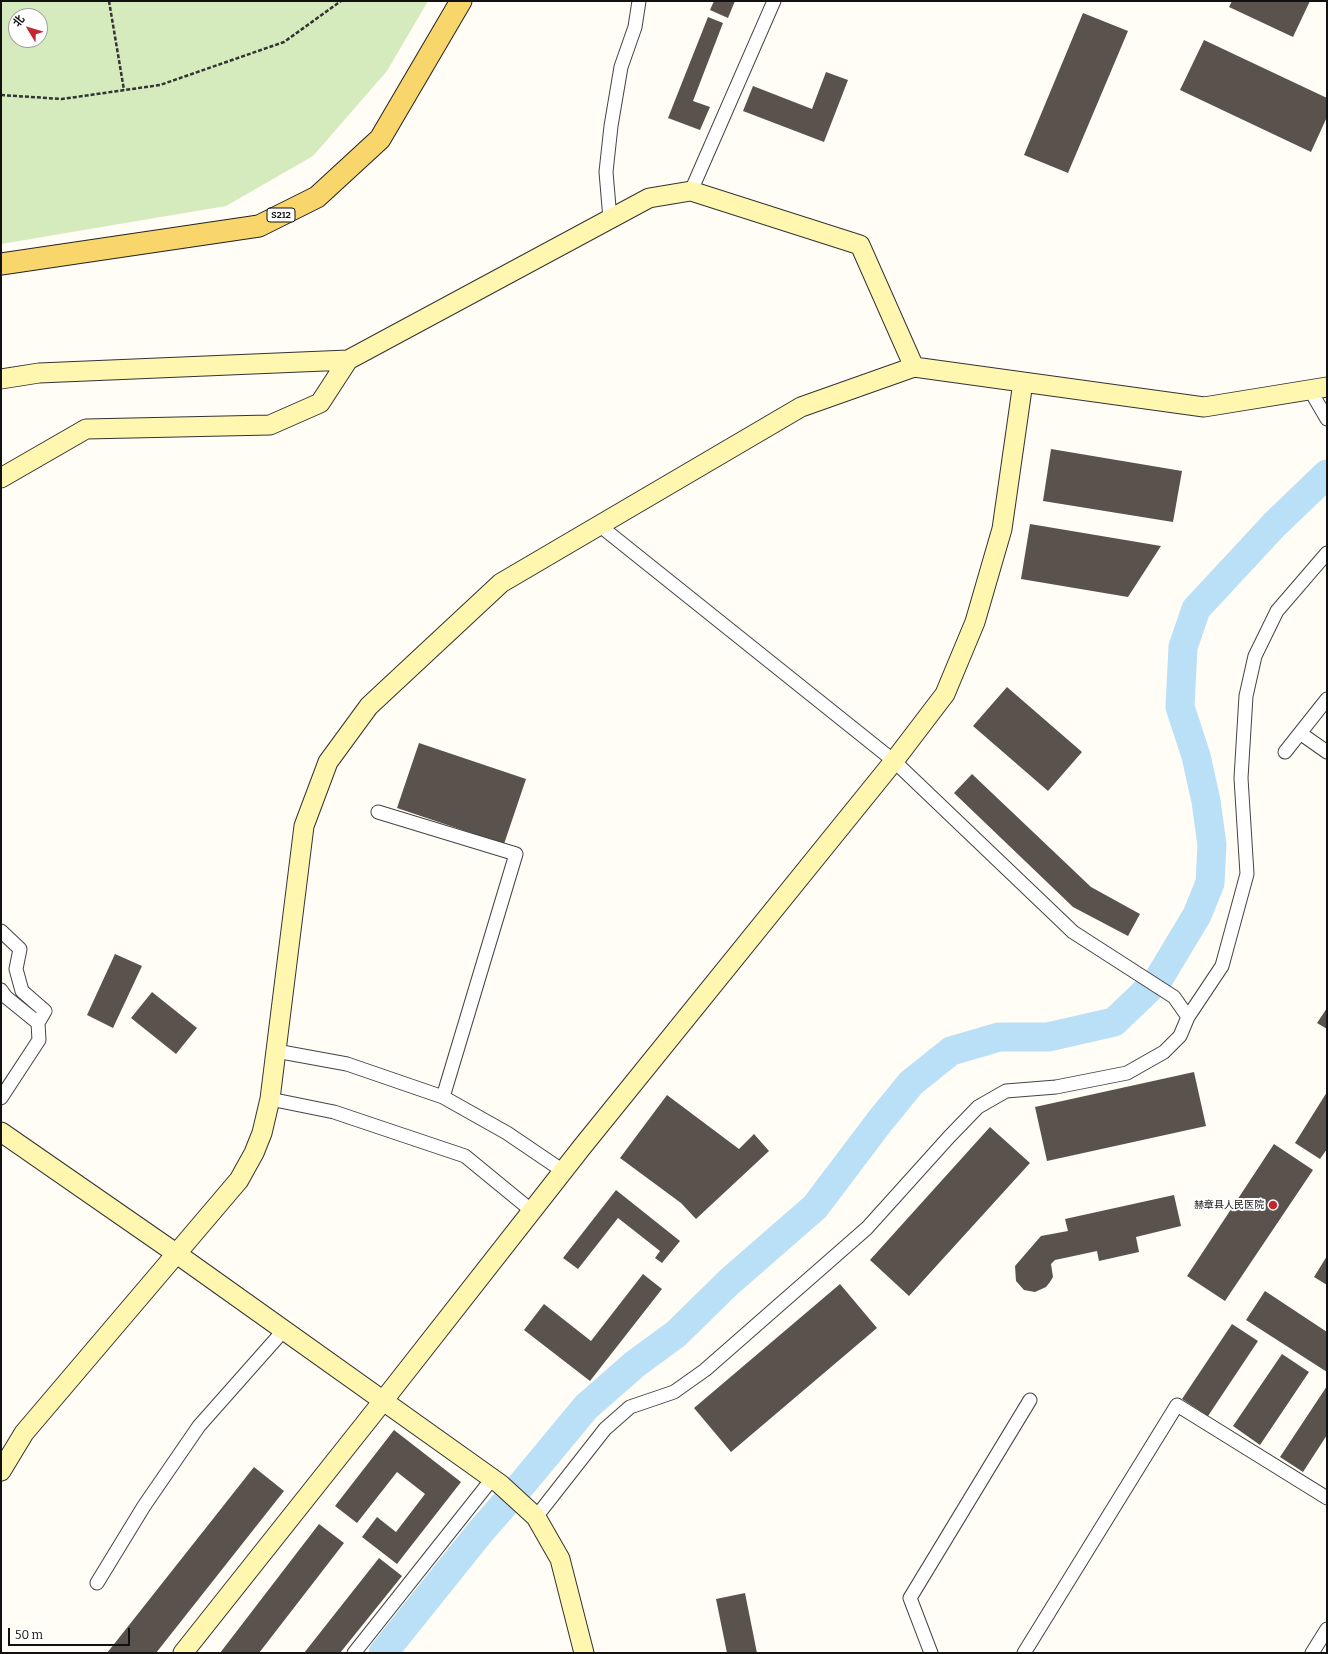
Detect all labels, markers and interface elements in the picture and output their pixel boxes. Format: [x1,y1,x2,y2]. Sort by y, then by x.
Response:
north arrow [8,8,48,48]
text: 北 [10,13,27,29]
road number: S212 [267,208,295,222]
place label: 赫章县人民医院 [1194,1199,1264,1211]
marker: 赫章县人民医院 [1267,1199,1279,1211]
scale bar [10,1620,132,1646]
text: 50 m [15,1628,43,1642]

